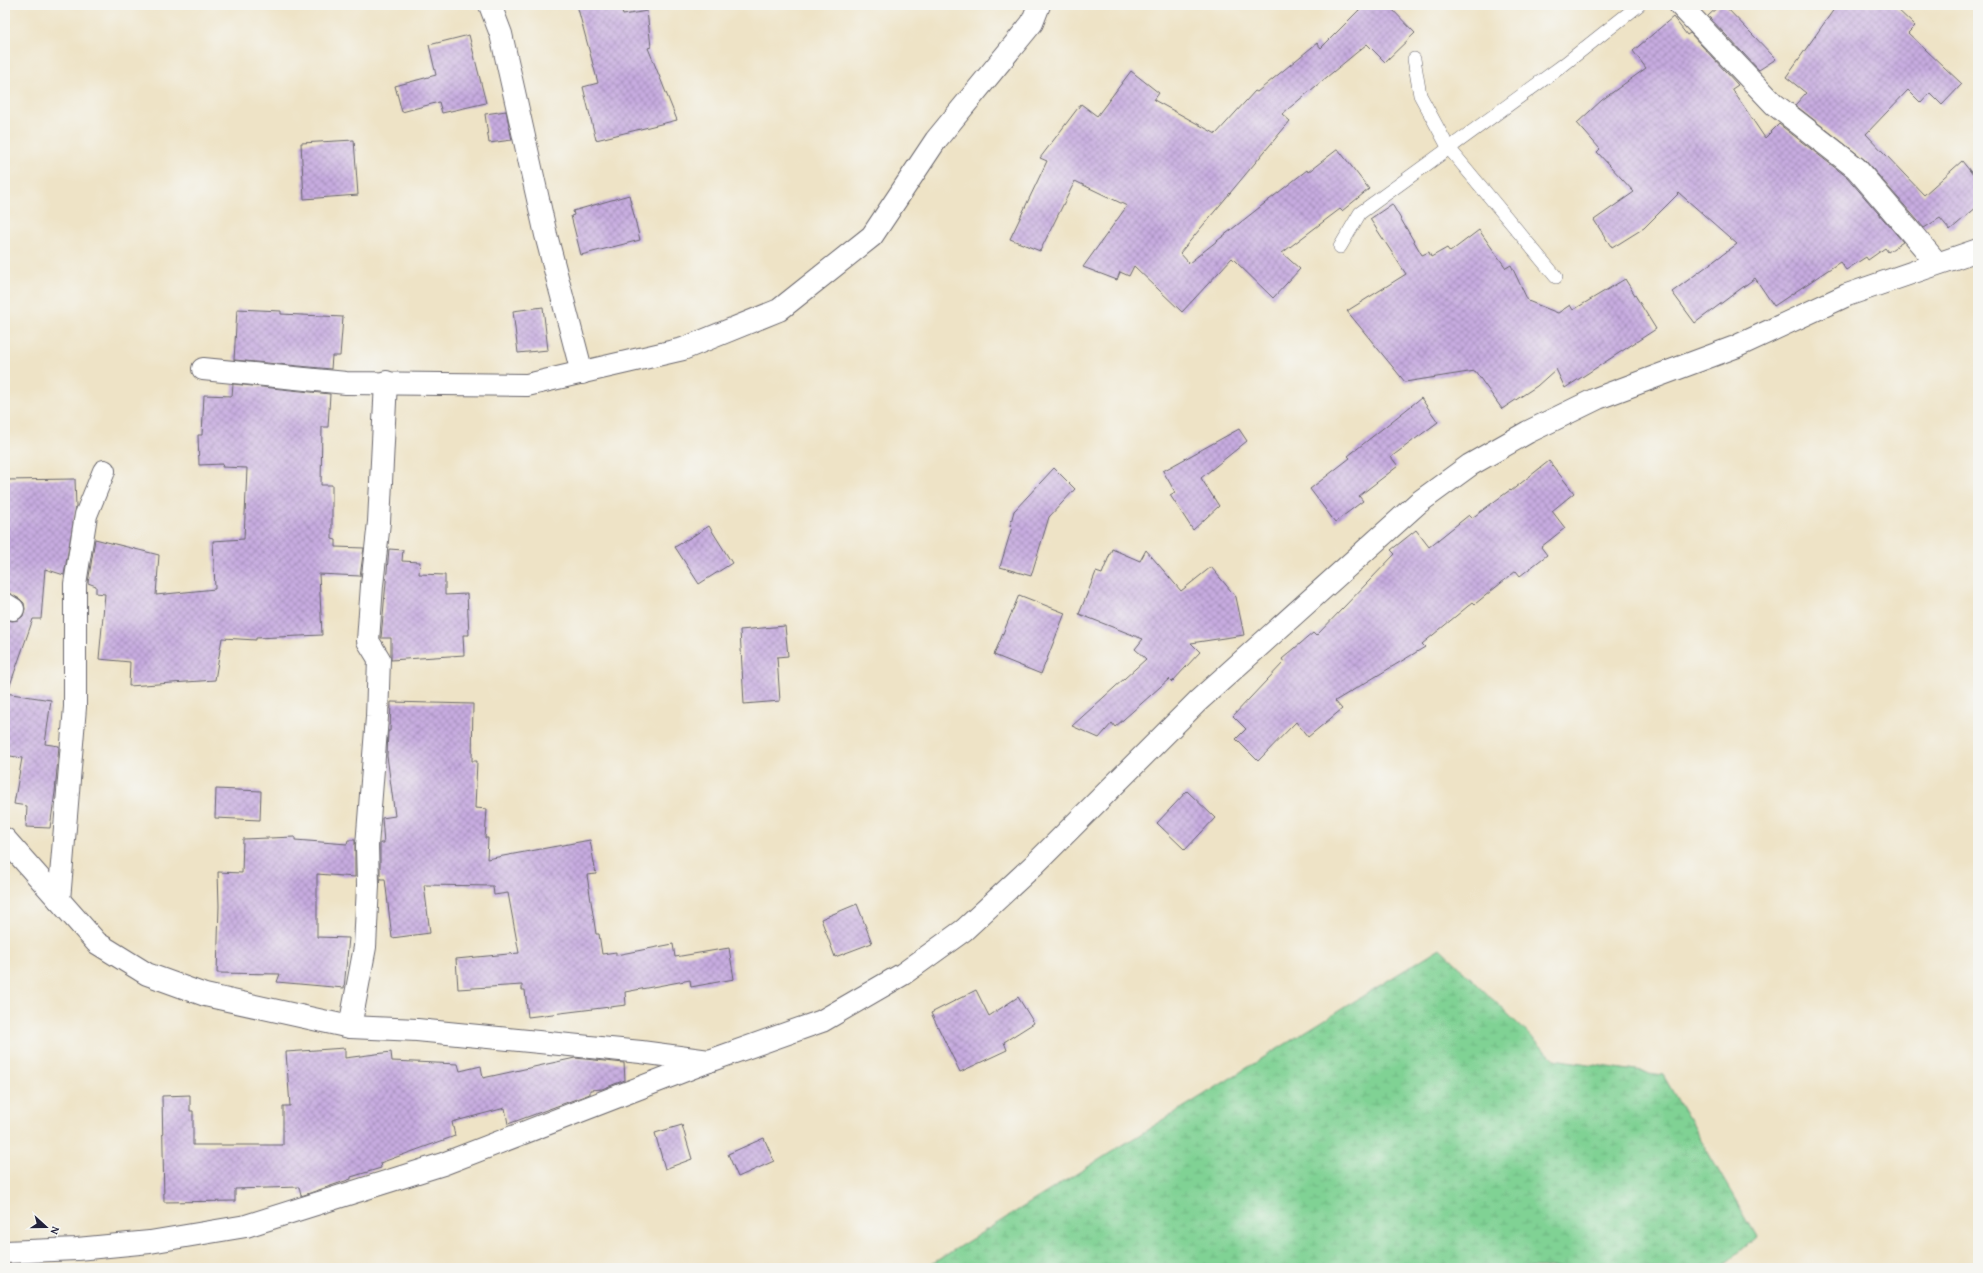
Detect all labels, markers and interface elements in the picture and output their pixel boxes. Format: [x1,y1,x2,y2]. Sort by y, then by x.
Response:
north arrow [26,1207,66,1247]
text: N [46,1224,64,1237]

